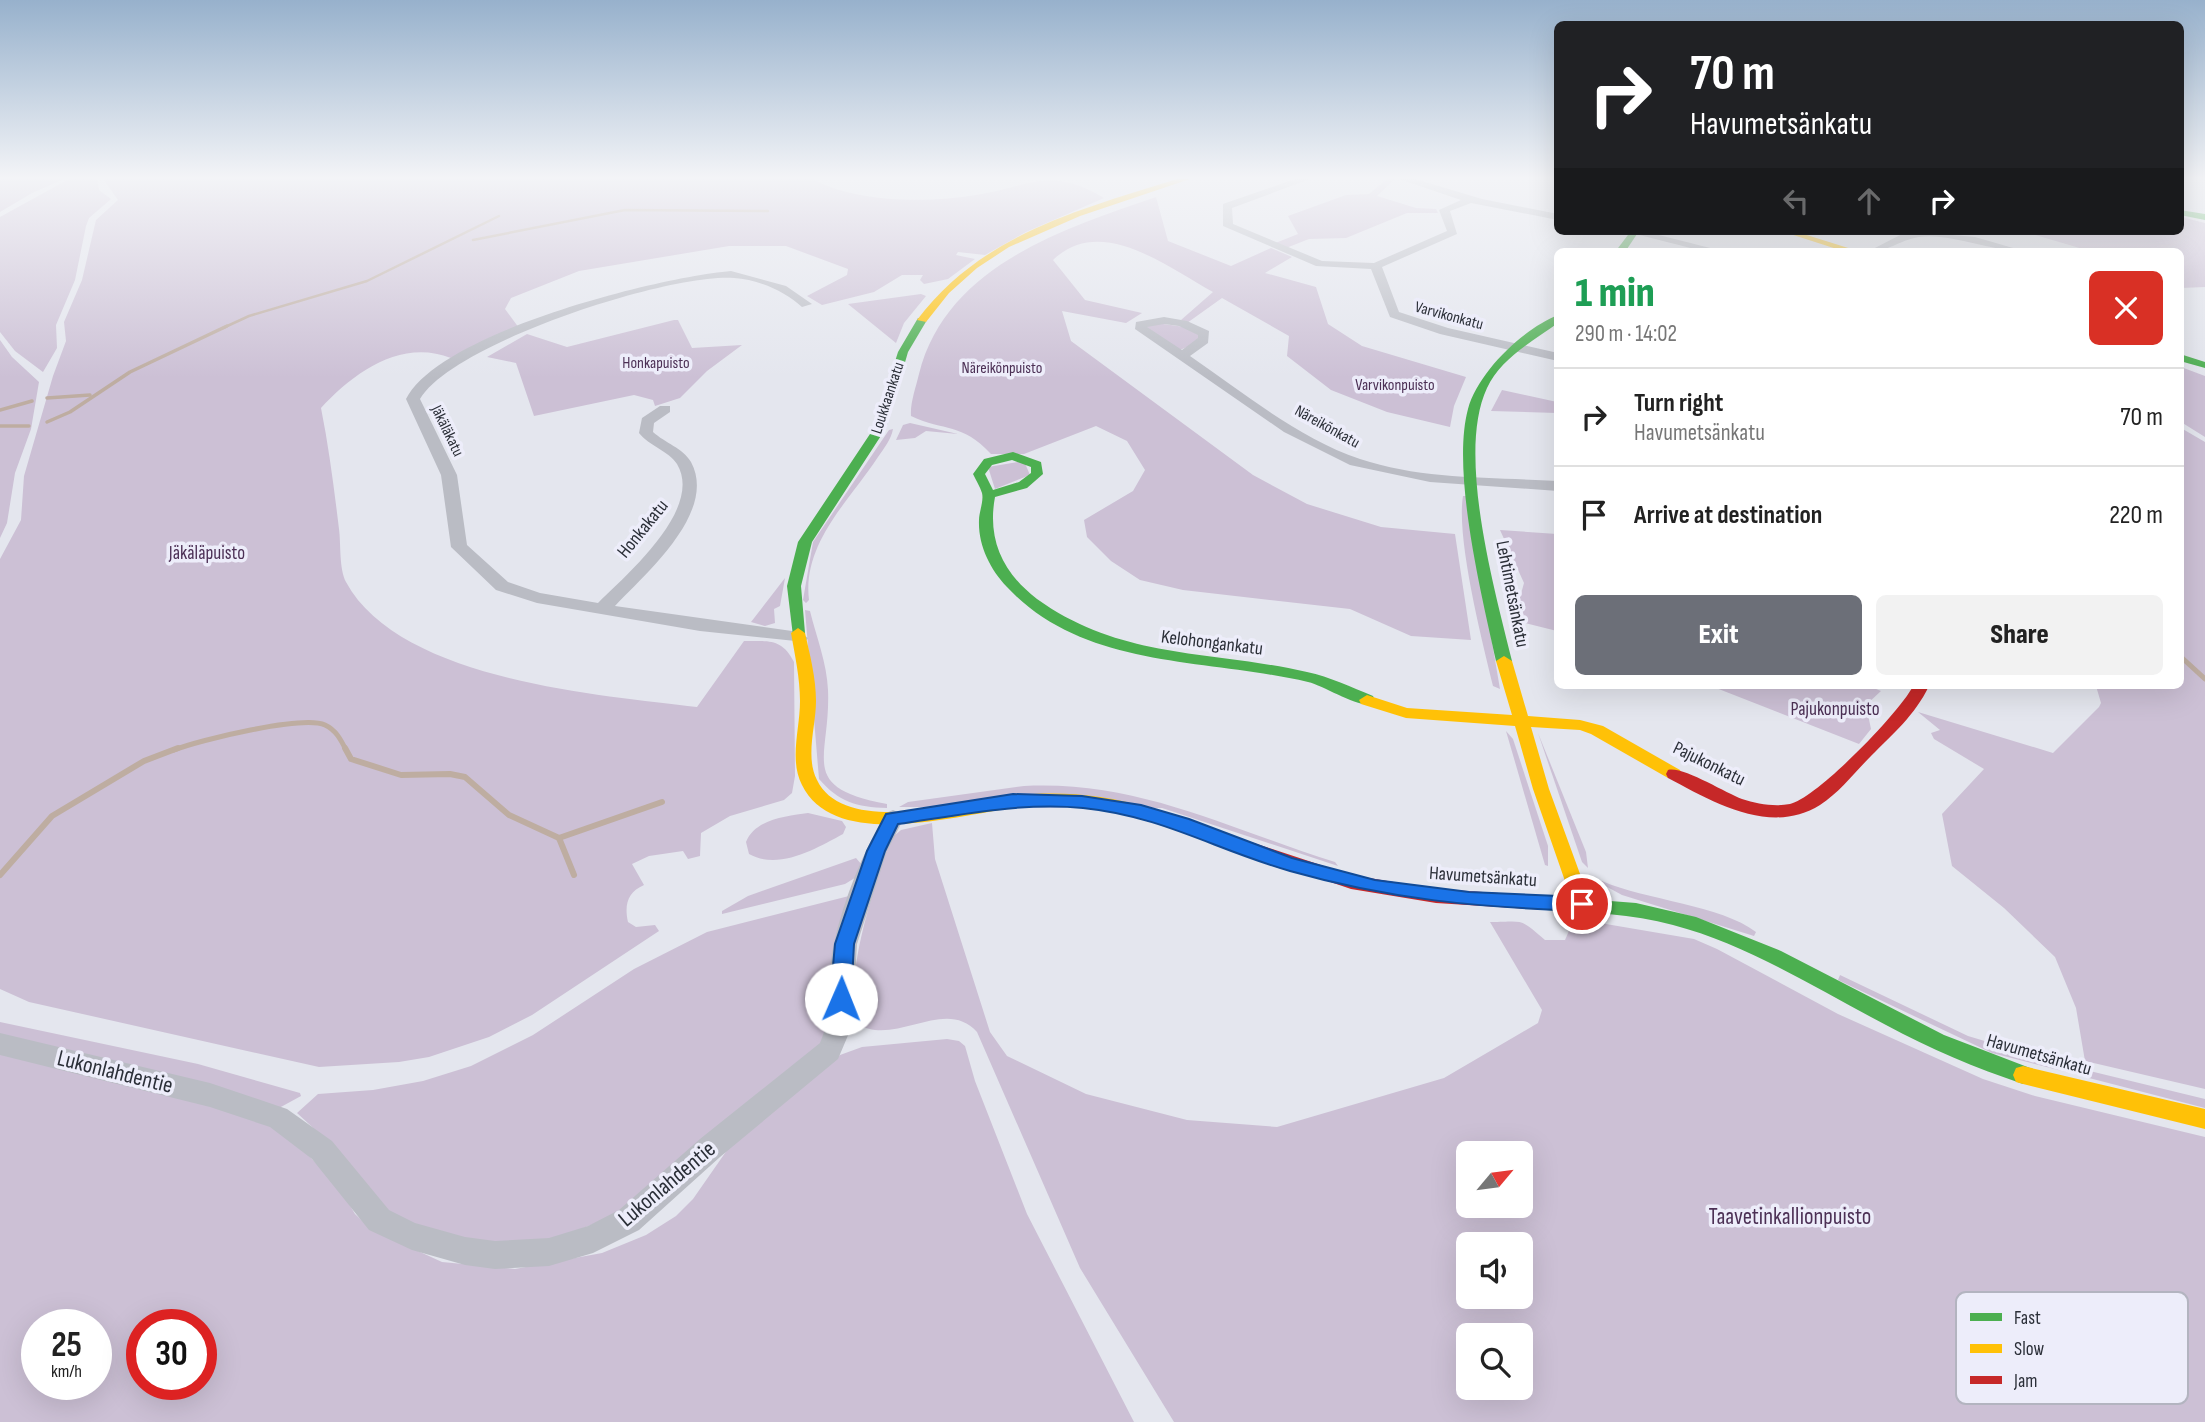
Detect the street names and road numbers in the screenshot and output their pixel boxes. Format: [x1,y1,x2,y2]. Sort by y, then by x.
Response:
street label: Varvikonkatu [1413,298,1485,334]
street label: Loukkaankatu [867,360,909,436]
street label: Jäkäläkatu [426,401,468,460]
street label: Näreikönkatu [1291,401,1363,453]
street label: Honkakatu [612,495,674,563]
street label: Lehtimetsänkatu [1490,539,1534,649]
street label: Kelohongankatu [1160,625,1264,661]
street label: Pajukonkatu [1669,737,1749,791]
street label: Havumetsänkatu [1428,862,1538,892]
street label: Havumetsänkatu [1984,1029,2094,1081]
street label: Lukonlahdentie [54,1044,176,1100]
street label: Lukonlahdentie [613,1135,721,1233]

